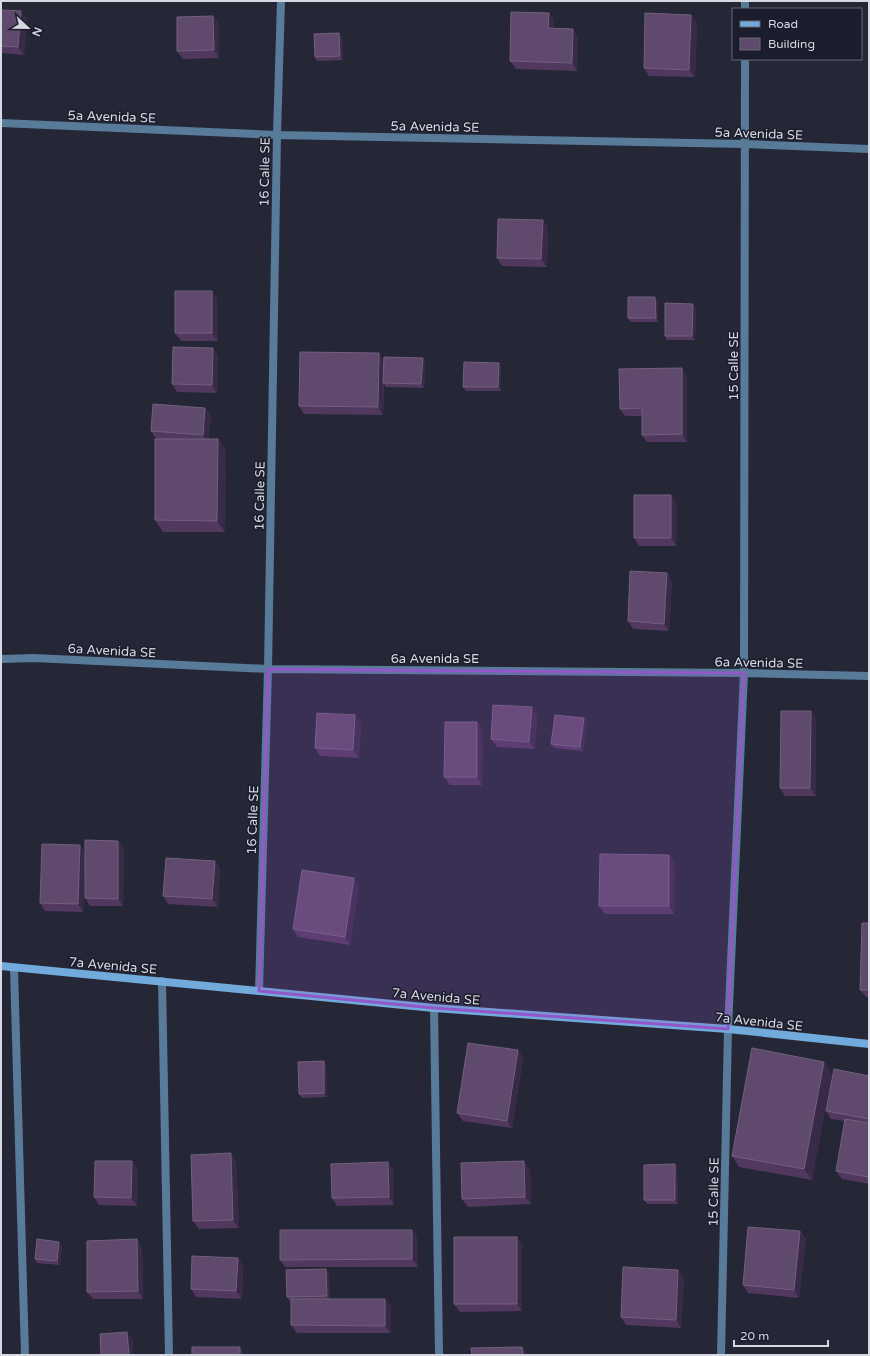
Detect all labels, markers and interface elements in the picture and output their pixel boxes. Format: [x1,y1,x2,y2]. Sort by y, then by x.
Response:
north arrow [8,8,48,48]
legend [732,8,862,60]
text: Road [768,17,798,31]
text: N [29,25,44,38]
text: Building [768,37,815,51]
street label: 5a Avenida SE [67,107,157,127]
street label: 5a Avenida SE [391,118,479,136]
street label: 5a Avenida SE [714,124,804,144]
street label: 16 Calle SE [256,137,274,207]
street label: 15 Calle SE [726,331,742,401]
street label: 16 Calle SE [251,461,269,531]
street label: 6a Avenida SE [67,641,157,661]
street label: 6a Avenida SE [391,651,479,667]
street label: 6a Avenida SE [715,654,803,672]
street label: 16 Calle SE [244,785,262,855]
street label: 7a Avenida SE [68,954,158,978]
street label: 7a Avenida SE [391,985,481,1009]
street label: 7a Avenida SE [714,1009,804,1035]
street label: 15 Calle SE [705,1157,723,1227]
scale bar [734,1322,828,1348]
text: 20 m [740,1329,769,1343]

